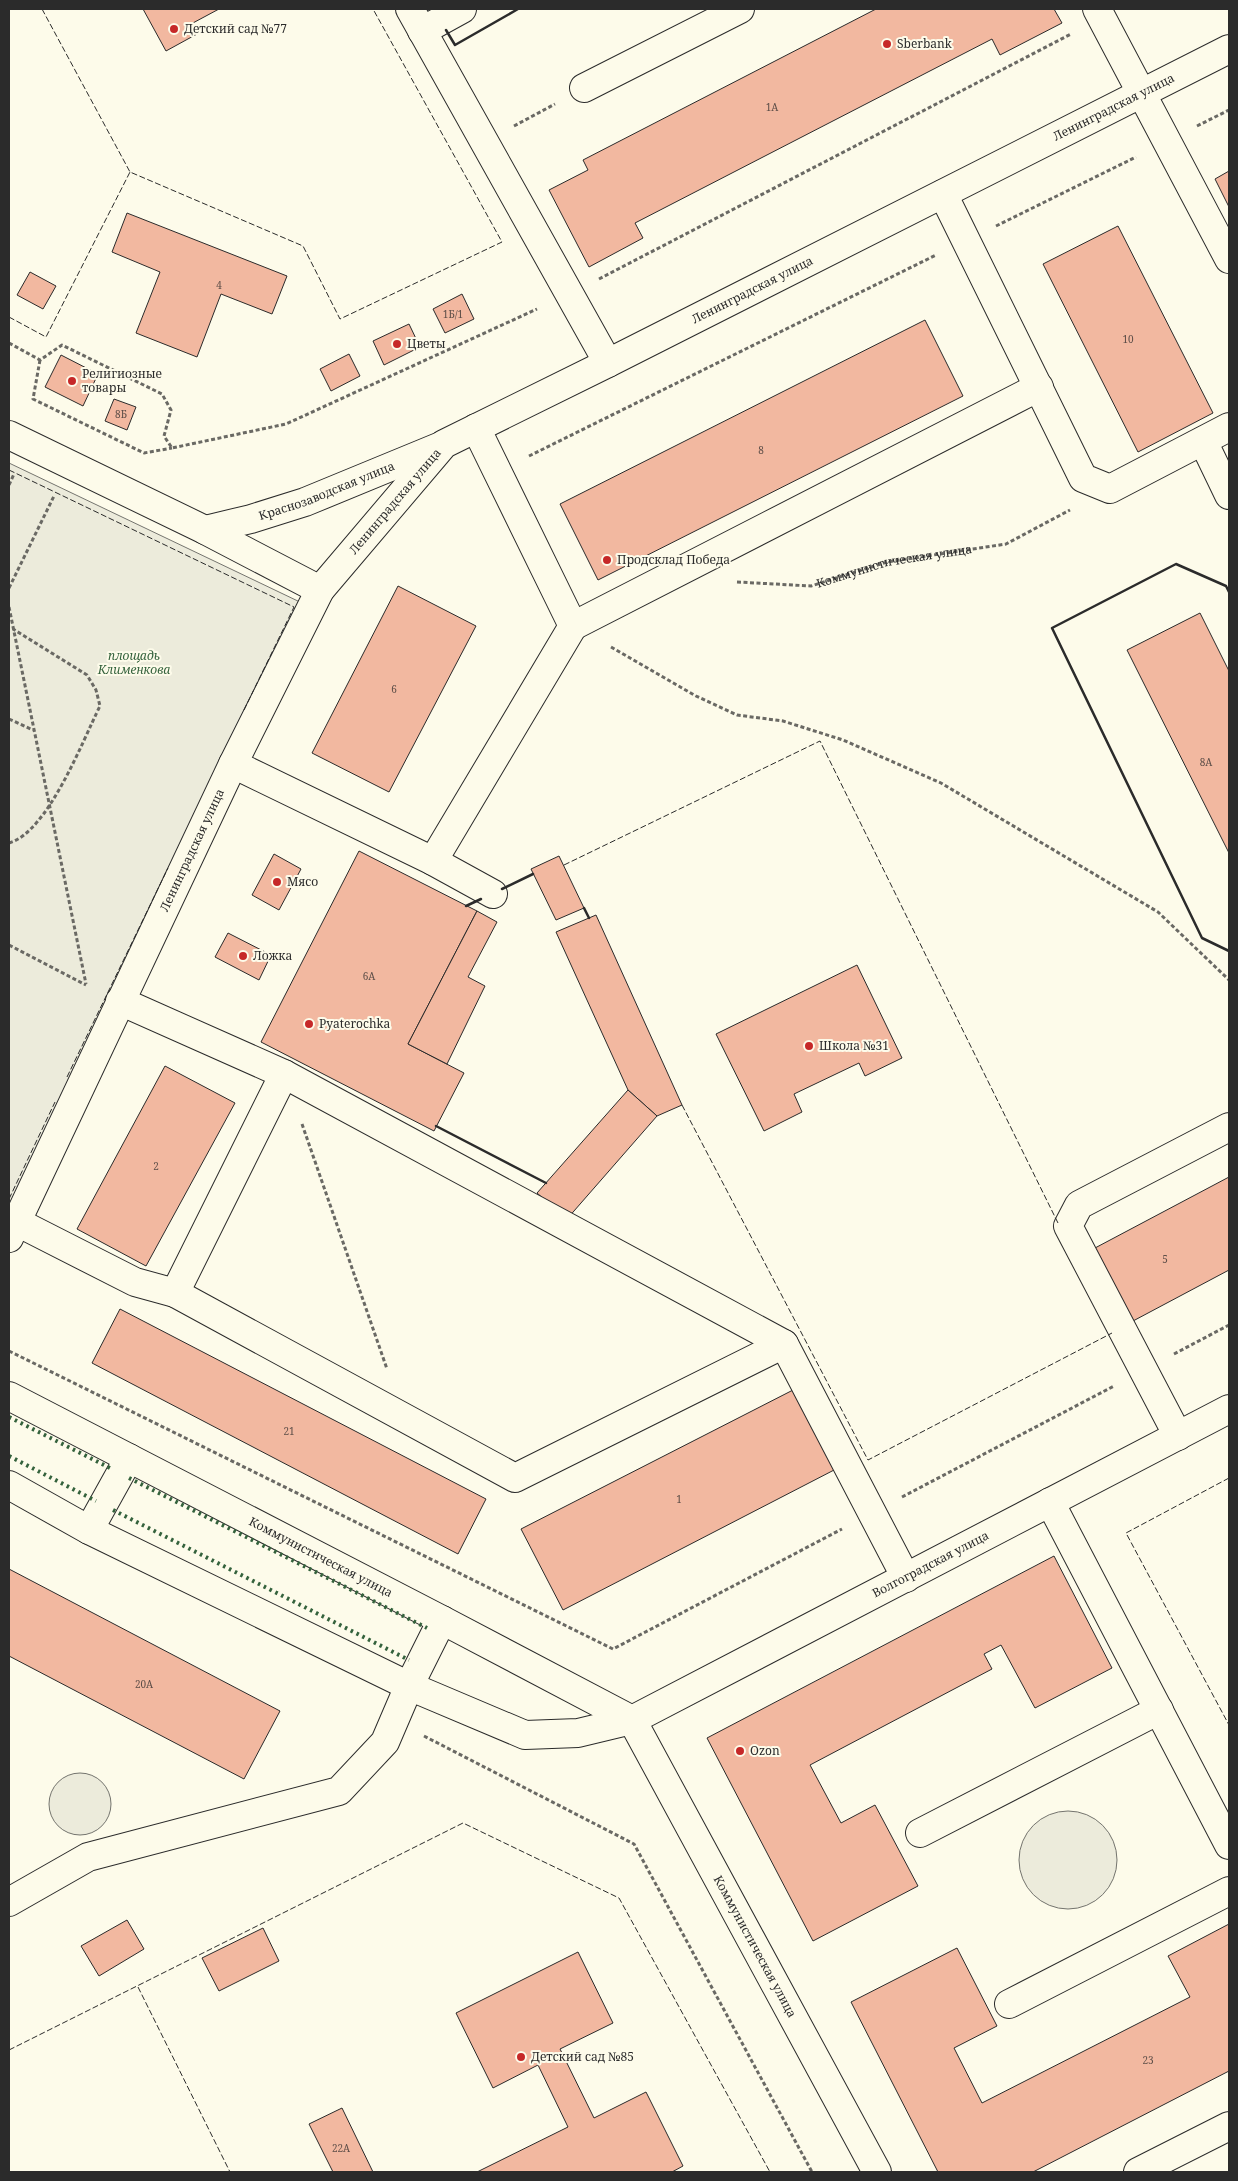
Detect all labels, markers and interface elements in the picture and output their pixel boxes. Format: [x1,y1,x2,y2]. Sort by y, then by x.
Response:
place label: Детский сад №77 [184,20,287,37]
marker: Детский сад №77 [168,23,180,35]
place label: Sberbank [897,35,953,52]
marker: Sberbank [881,38,893,50]
street label: Ленинградская улица [1050,69,1177,145]
house number: 1А [766,100,779,114]
street label: Ленинградская улица [689,252,816,327]
house number: 4 [216,278,222,292]
house number: 1Б/1 [443,307,463,321]
house number: 10 [1122,332,1134,346]
place label: Цветы [407,335,446,352]
marker: Цветы [391,338,403,350]
place label: Религиозные товары [82,365,162,396]
marker: Религиозные товары [66,375,78,387]
house number: 8Б [115,407,127,421]
house number: 8 [758,443,764,457]
street label: Ленинградская улица [345,444,445,558]
street label: Краснозаводская улица [256,457,397,524]
street label: Коммунистическая улица [814,540,973,592]
place label: Продсклад Победа [617,551,730,568]
marker: Продсклад Победа [601,554,613,566]
park label: площадь Клименкова [97,647,171,678]
house number: 6 [391,682,397,696]
house number: 8А [1200,755,1213,769]
street label: Ленинградская улица [156,786,228,914]
place label: Мясо [287,873,318,890]
marker: Мясо [271,876,283,888]
place label: Ложка [253,947,292,964]
marker: Ложка [237,950,249,962]
house number: 6А [363,969,376,983]
place label: Pyaterochka [319,1015,391,1032]
marker: Pyaterochka [303,1018,315,1030]
place label: Школа №31 [819,1037,889,1054]
marker: Школа №31 [803,1040,815,1052]
house number: 2 [153,1159,159,1173]
house number: 5 [1162,1252,1168,1266]
house number: 21 [283,1424,295,1438]
house number: 1 [676,1492,682,1506]
street label: Коммунистическая улица [246,1513,396,1601]
street label: Волгоградская улица [869,1527,992,1601]
house number: 20А [135,1677,154,1691]
place label: Ozon [750,1742,780,1759]
marker: Ozon [734,1745,746,1757]
street label: Коммунистическая улица [710,1872,801,2021]
place label: Детский сад №85 [531,2048,634,2065]
marker: Детский сад №85 [515,2051,527,2063]
house number: 23 [1142,2053,1154,2067]
house number: 22А [332,2141,351,2155]

